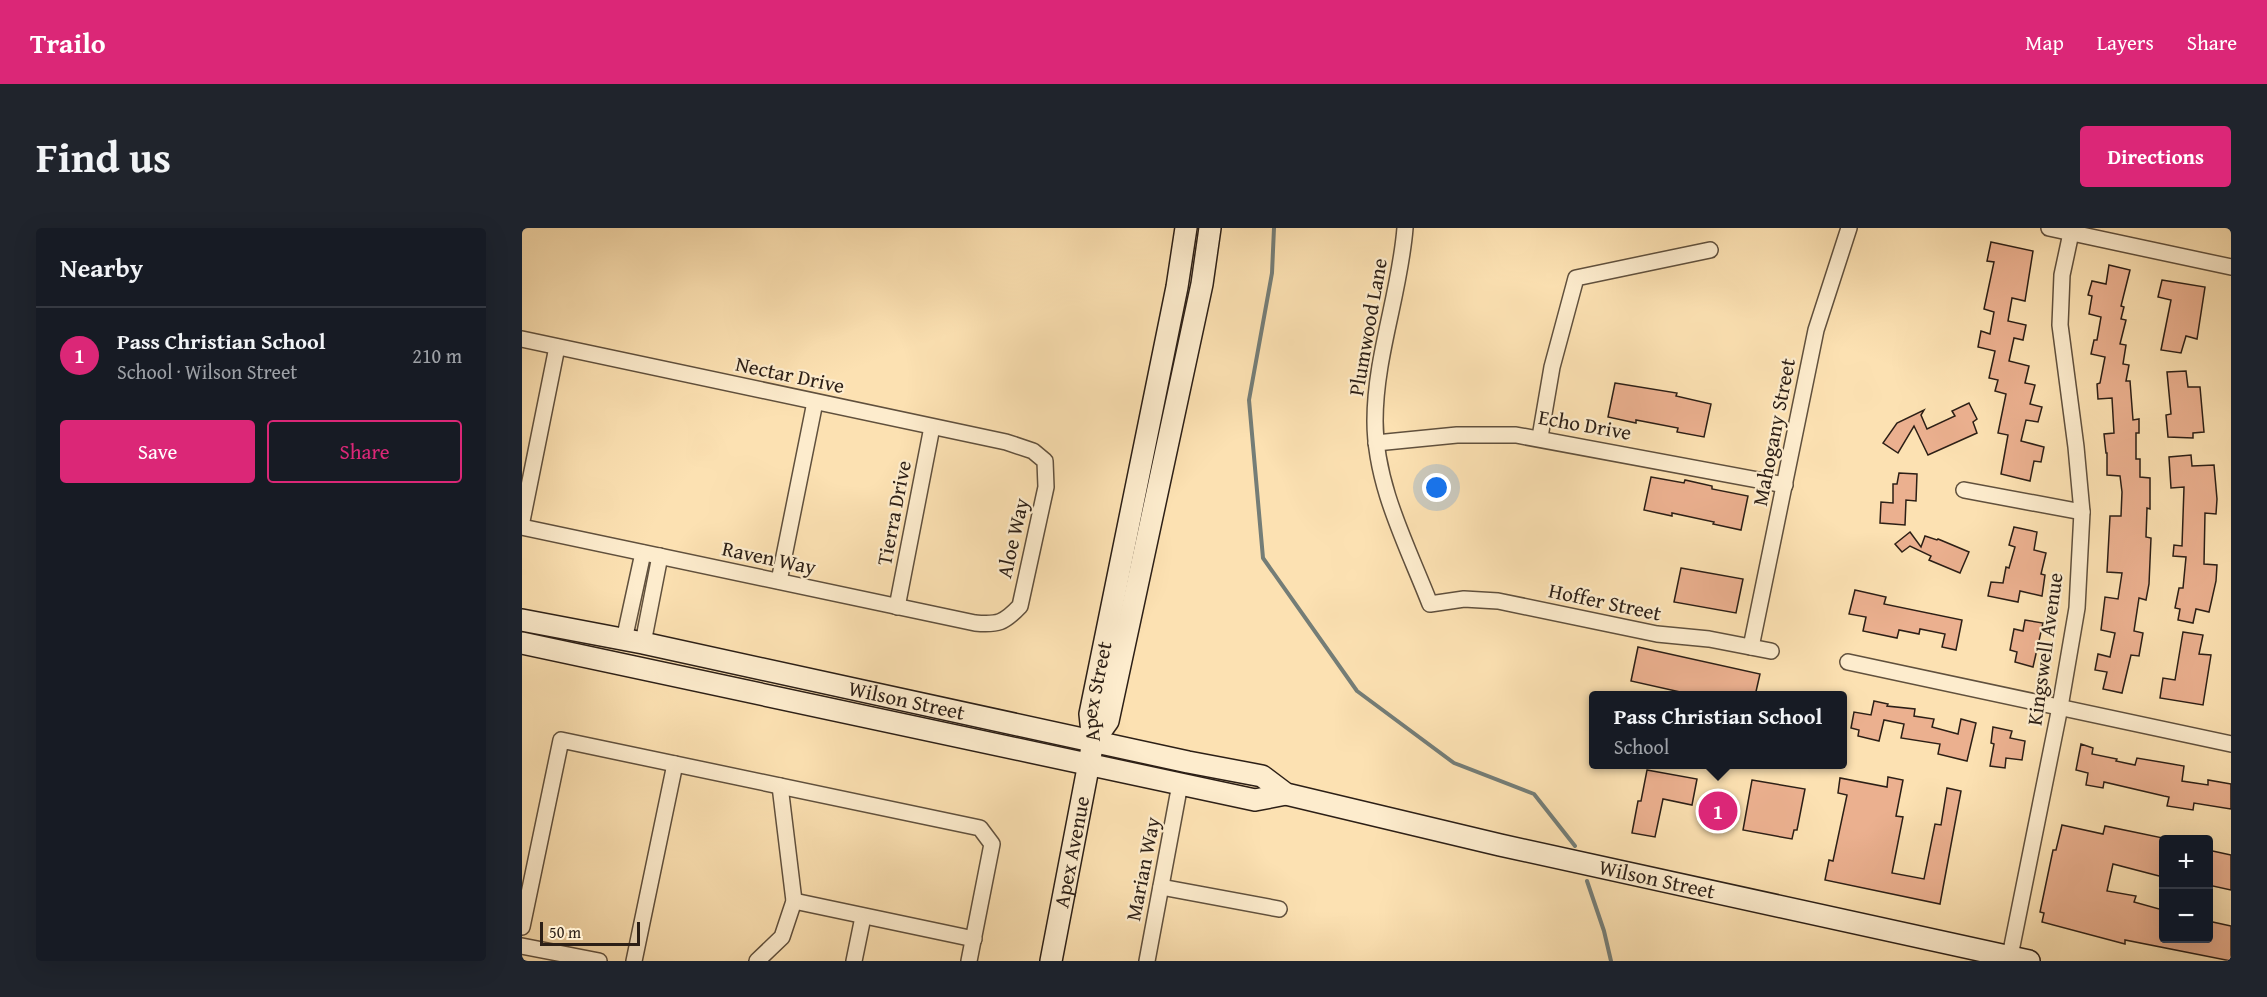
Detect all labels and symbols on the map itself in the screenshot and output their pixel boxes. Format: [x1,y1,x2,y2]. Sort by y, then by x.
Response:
street label: Plumwood Lane [1340,255,1395,398]
street label: Nectar Drive [733,348,848,401]
street label: Mahogany Street [1744,355,1803,508]
street label: Echo Drive [1536,401,1634,448]
street label: Tierra Drive [868,458,919,568]
your location [1422,473,1451,502]
street label: Aloe Way [988,494,1037,581]
street label: Raven Way [719,532,819,583]
street label: Kingswell Avenue [2018,570,2071,727]
street label: Hoffer Street [1546,574,1665,629]
street label: Apex Street [1073,638,1120,744]
street label: Wilson Street [846,672,968,728]
pin: 1 [1698,788,1738,834]
street label: Apex Avenue [1045,793,1097,911]
street label: Marian Way [1117,814,1168,924]
street label: Wilson Street [1596,851,1719,907]
scale bar [540,919,640,946]

